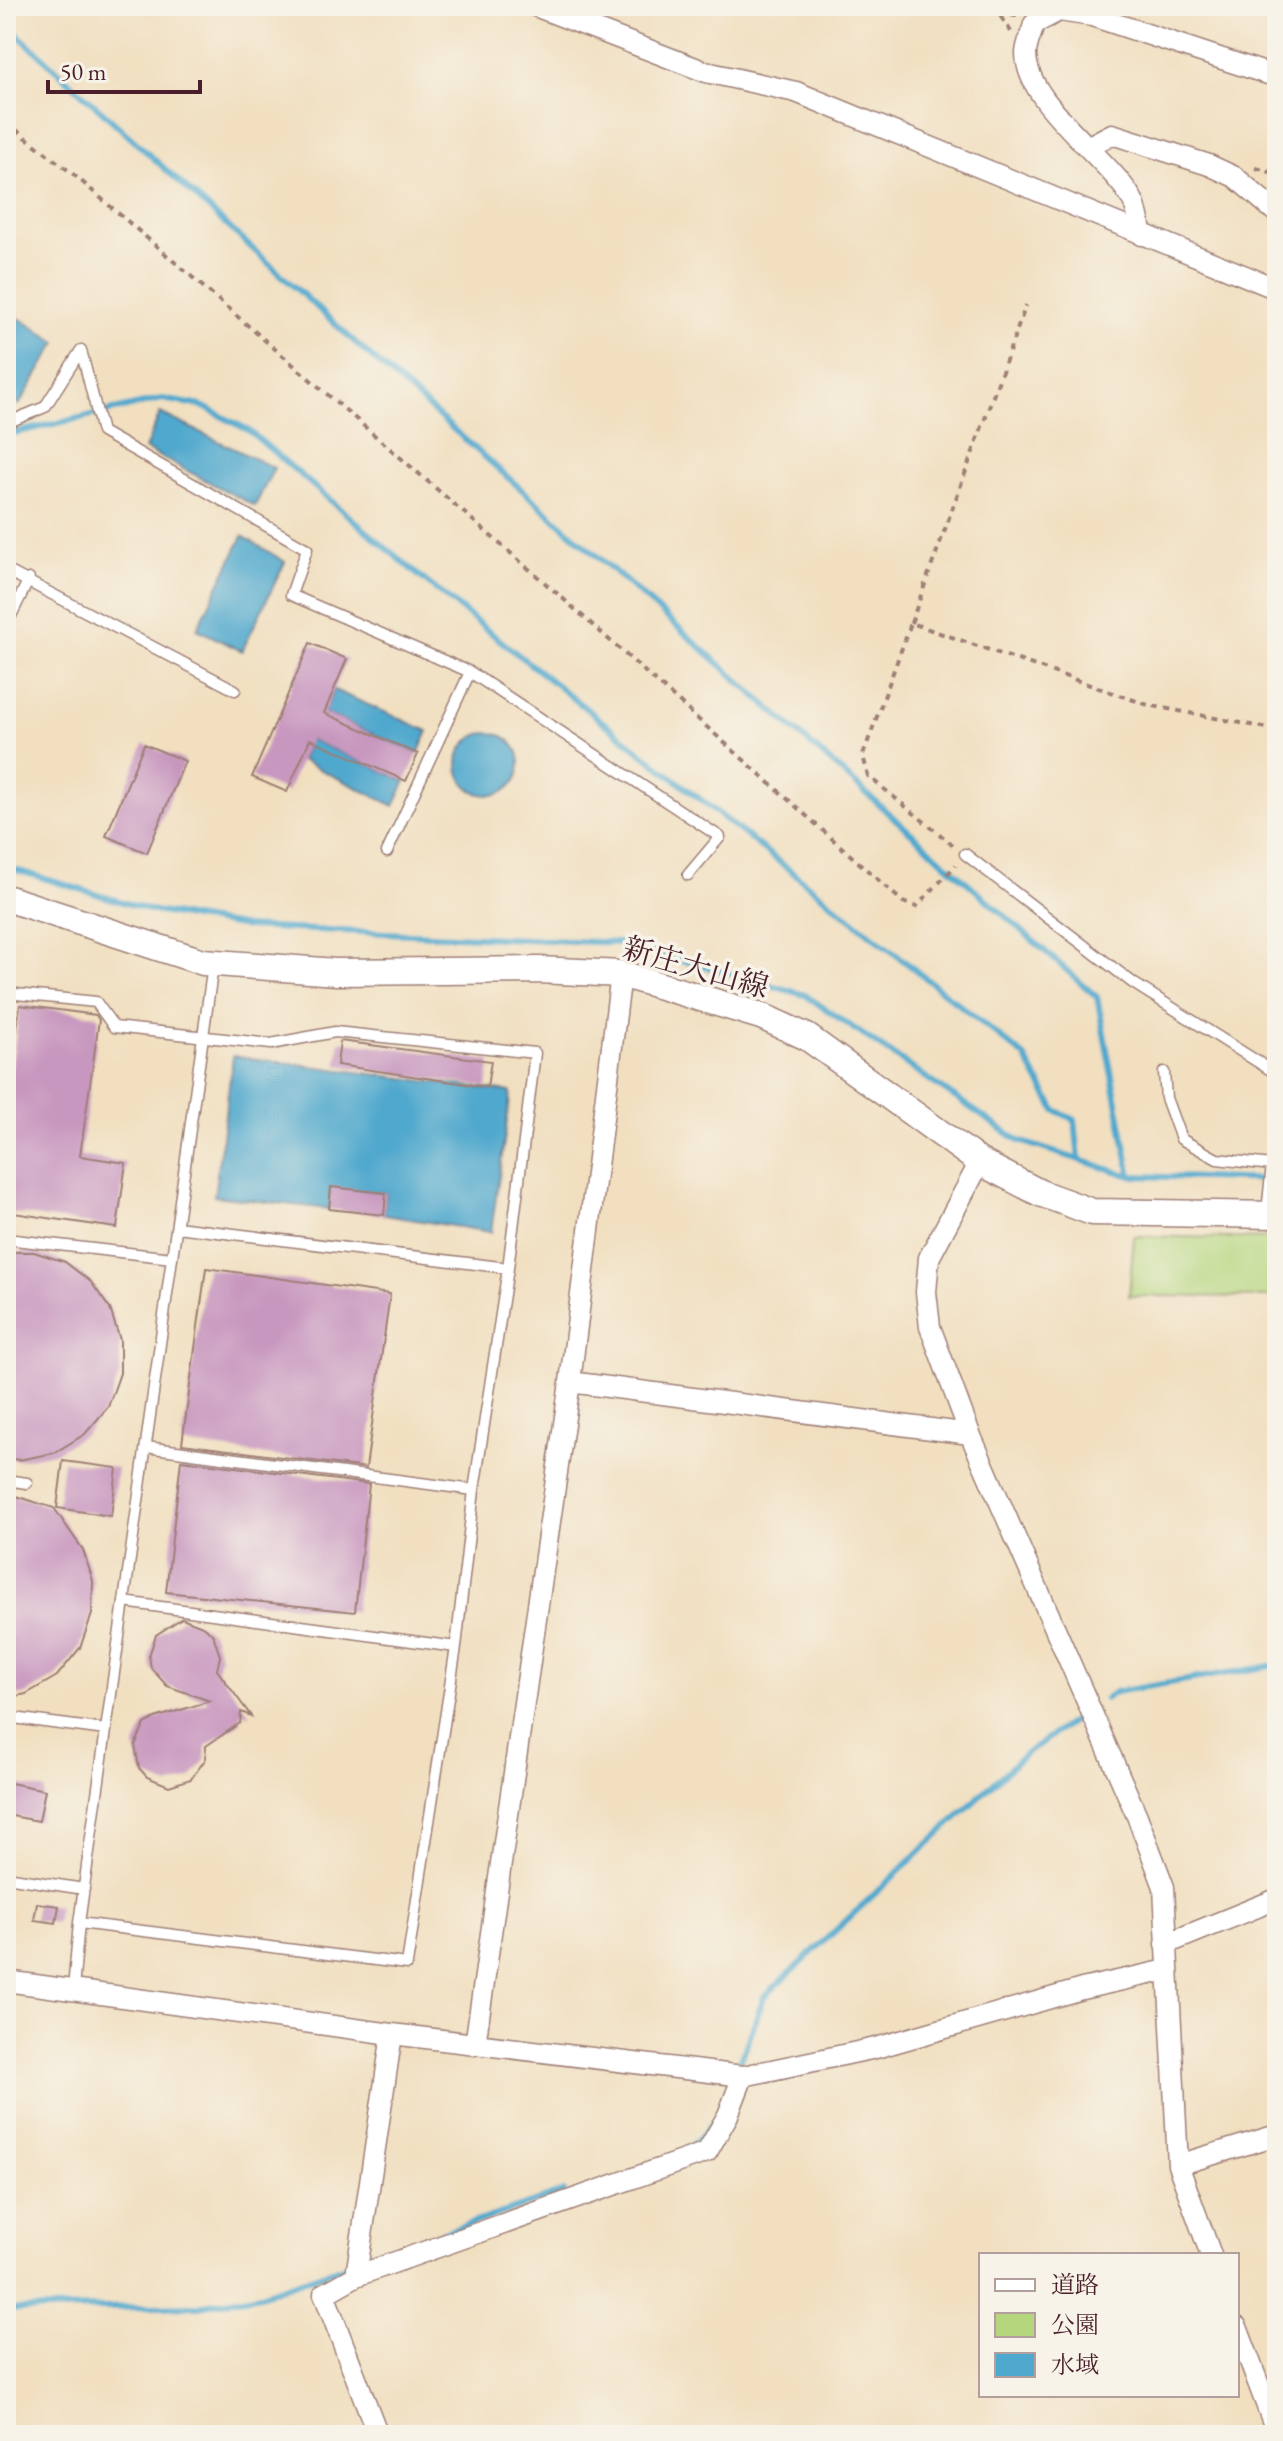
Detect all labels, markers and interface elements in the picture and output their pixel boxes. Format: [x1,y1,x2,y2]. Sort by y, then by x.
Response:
scale bar [48,44,200,94]
text: 50 m [60,56,107,87]
street label: 新庄大山線 [619,928,773,1006]
legend [979,2253,1239,2397]
text: 道路 [1051,2269,1099,2300]
text: 公園 [1051,2309,1099,2340]
text: 水域 [1051,2349,1099,2380]

